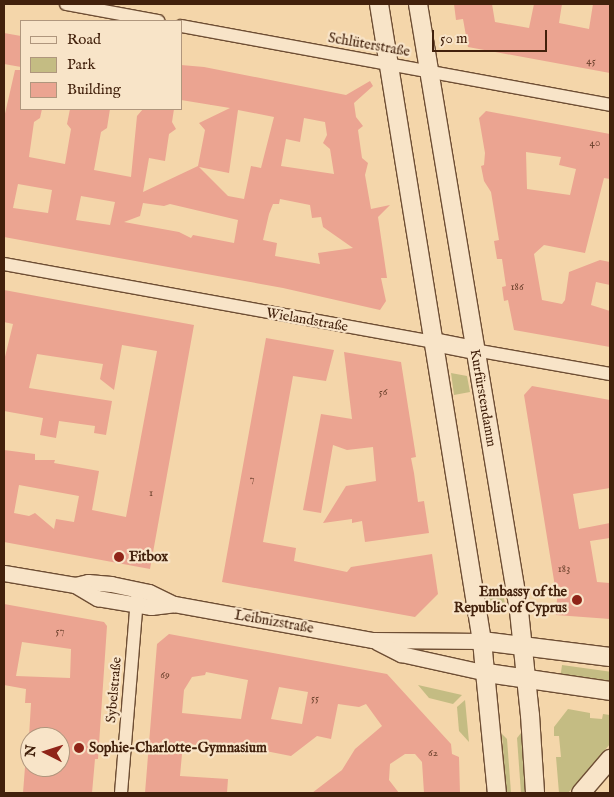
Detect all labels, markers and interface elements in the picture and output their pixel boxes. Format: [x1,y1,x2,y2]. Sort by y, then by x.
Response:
legend [20,20,182,110]
scale bar [434,20,549,52]
text: 50 m [440,29,468,48]
text: Road [67,30,101,49]
street label: Schlüterstraße [327,30,411,60]
house number: 45 [586,54,596,68]
text: Park [67,55,96,74]
text: Building [67,80,121,99]
house number: 40 [590,136,600,150]
house number: 186 [510,280,524,294]
street label: Wielandstraße [265,305,349,335]
street label: Kurfürstendamm [466,348,500,448]
house number: 56 [379,385,387,399]
house number: 7 [249,472,255,486]
house number: 1 [149,486,153,500]
place label: Fitbox [129,549,168,565]
marker: Fitbox [113,551,125,563]
house number: 183 [558,562,570,576]
place label: Embassy of the Republic of Cyprus [454,584,567,616]
marker: Embassy of the Republic of Cyprus [571,594,583,606]
street label: Leibnizstraße [233,607,315,637]
house number: 57 [55,624,65,638]
street label: Sybelstraße [103,656,125,724]
house number: 69 [160,668,170,682]
house number: 55 [311,691,319,705]
north arrow [20,727,70,777]
place label: Sophie-Charlotte-Gymnasium [89,740,267,756]
marker: Sophie-Charlotte-Gymnasium [73,742,85,754]
text: N [22,744,41,758]
house number: 62 [428,746,438,760]

